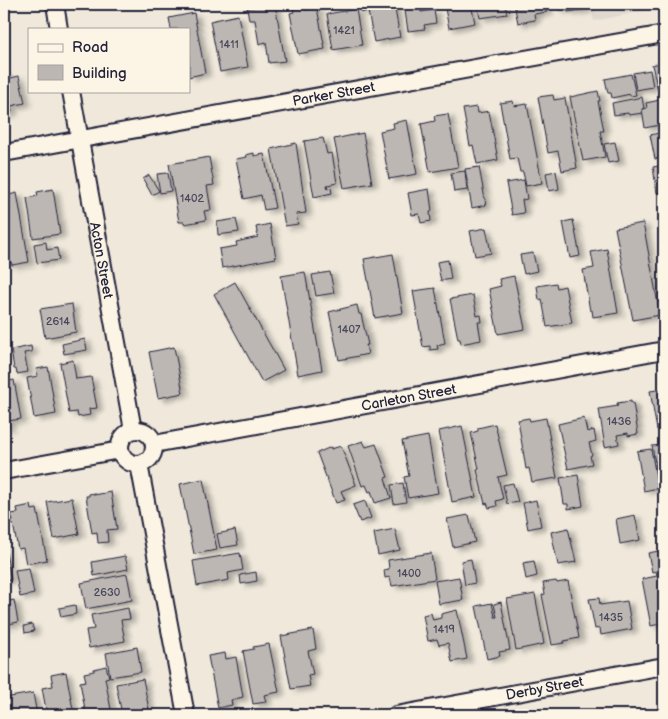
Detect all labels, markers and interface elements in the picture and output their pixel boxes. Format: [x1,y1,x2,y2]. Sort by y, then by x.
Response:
house number: 1421 [333,24,355,37]
legend [28,28,190,92]
text: Road [72,38,108,57]
house number: 1411 [219,38,239,51]
text: Building [72,64,127,83]
street label: Parker Street [291,78,377,109]
house number: 1402 [180,192,204,205]
street label: Acton Street [87,221,117,301]
house number: 2614 [46,315,70,328]
house number: 1407 [338,323,361,336]
street label: Carleton Street [360,380,458,414]
house number: 1436 [607,415,632,428]
house number: 1400 [397,567,421,580]
house number: 2630 [94,586,121,599]
house number: 1435 [599,611,623,624]
house number: 1419 [433,623,455,636]
street label: Derby Street [504,672,585,703]

